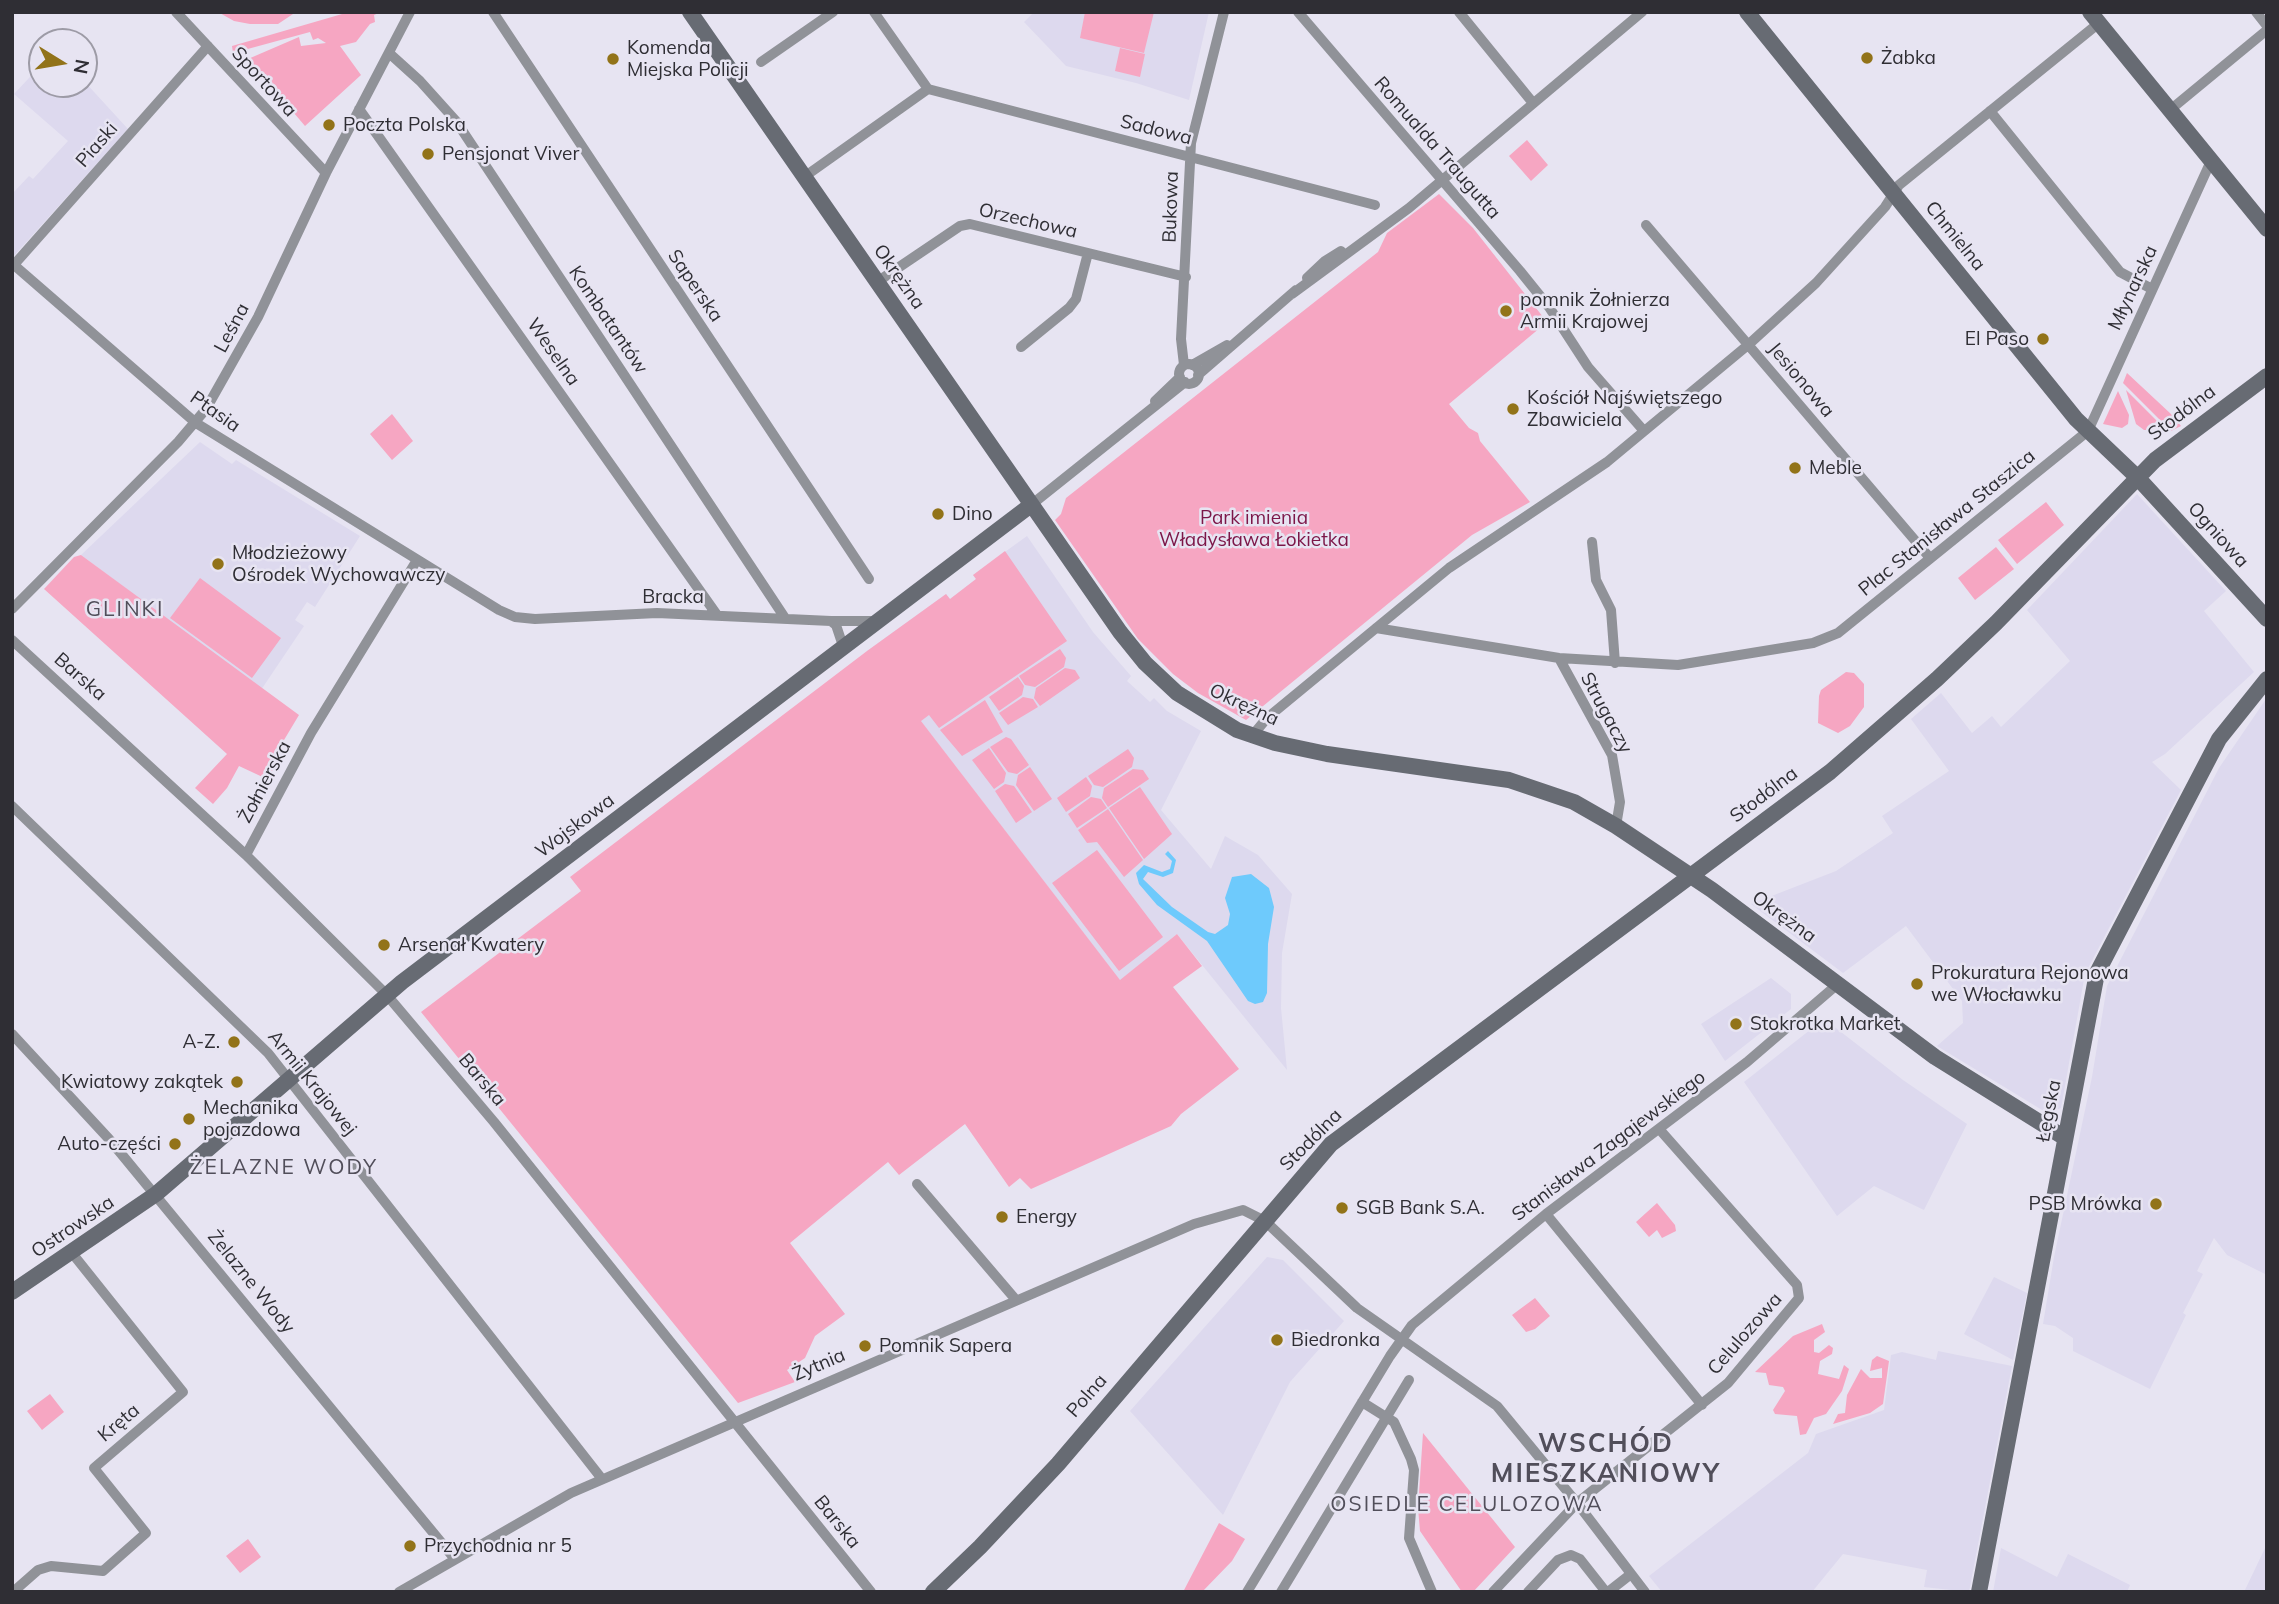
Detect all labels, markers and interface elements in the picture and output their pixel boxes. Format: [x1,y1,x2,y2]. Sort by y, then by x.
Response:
north arrow [28,28,98,98]
place label: Komenda Miejska Policji [627,37,748,81]
street label: Sportowa [227,42,301,122]
place label: Żabka [1881,47,1936,69]
marker: Żabka [1859,50,1875,66]
marker: Komenda Miejska Policji [605,51,621,67]
text: N [69,57,95,76]
street label: Romualda Traugutta [1369,72,1505,224]
street label: Sadowa [1118,110,1194,150]
place label: Poczta Polska [343,114,466,136]
marker: Poczta Polska [321,117,337,133]
street label: Piaski [71,118,123,172]
place label: Pensjonat Viver [442,143,579,165]
marker: Pensjonat Viver [420,146,436,162]
street label: Bukowa [1158,171,1184,243]
street label: Chmielna [1920,197,1990,275]
street label: Orzechowa [976,199,1080,243]
street label: Okrężna [868,240,930,314]
street label: Młynarska [2103,242,2163,334]
street label: Saperska [663,246,727,326]
street label: Kombatantów [564,262,652,378]
place label: pomnik Żołnierza Armii Krajowej [1520,289,1670,333]
street label: Leśna [210,299,254,357]
marker: pomnik Żołnierza Armii Krajowej [1498,303,1514,319]
street label: Weselna [522,314,584,390]
place label: El Paso [1965,328,2029,350]
marker: El Paso [2035,331,2051,347]
street label: Jesionowa [1763,338,1839,422]
street label: Stodólna [2144,380,2220,446]
street label: Ptasia [186,387,244,437]
place label: Kościół Najświętszego Zbawiciela [1527,387,1722,431]
marker: Kościół Najświętszego Zbawiciela [1505,401,1521,417]
street label: Plac Stanisława Staszica [1854,445,2040,601]
place label: Meble [1809,457,1862,479]
marker: Meble [1787,460,1803,476]
street label: Ogniowa [2183,498,2253,572]
place label: Dino [952,503,993,525]
marker: Dino [930,506,946,522]
park label: Park imienia Władysława Łokietka [1159,507,1349,551]
place label: Młodzieżowy Ośrodek Wychowawczy [232,542,445,586]
marker: Młodzieżowy Ośrodek Wychowawczy [210,556,226,572]
street label: Bracka [642,586,704,608]
district label: GLINKI [86,597,164,623]
street label: Barska [49,648,111,706]
street label: Strugaczy [1575,669,1637,757]
street label: Okrężna [1206,679,1282,731]
street label: Żołnierska [234,737,296,827]
street label: Stodólna [1726,762,1802,828]
street label: Wojskowa [531,789,619,863]
street label: Okrężna [1747,886,1821,948]
place label: Arsenał Kwatery [398,934,544,956]
marker: Arsenał Kwatery [376,937,392,953]
place label: Prokuratura Rejonowa we Włocławku [1931,962,2129,1006]
marker: Prokuratura Rejonowa we Włocławku [1909,976,1925,992]
place label: Stokrotka Market [1750,1013,1900,1035]
marker: Stokrotka Market [1728,1016,1744,1032]
street label: Armii Krajowej [263,1026,361,1140]
place label: A-Z. [182,1031,220,1053]
marker: A-Z. [226,1034,242,1050]
street label: Barska [453,1049,511,1111]
street label: Stanisława Zagajewskiego [1508,1066,1710,1226]
place label: Kwiatowy zakątek [61,1071,223,1093]
marker: Kwiatowy zakątek [229,1074,245,1090]
street label: Łęgska [2032,1078,2066,1144]
place label: Mechanika pojazdowa [203,1097,301,1141]
street label: Stodólna [1275,1104,1347,1176]
marker: Mechanika pojazdowa [181,1111,197,1127]
place label: Auto-części [57,1133,161,1155]
marker: Auto-części [167,1136,183,1152]
district label: ŻELAZNE WODY [192,1155,376,1181]
street label: Ostrowska [27,1191,119,1263]
place label: PSB Mrówka [2029,1193,2142,1215]
marker: PSB Mrówka [2148,1196,2164,1212]
place label: SGB Bank S.A. [1356,1197,1485,1219]
marker: SGB Bank S.A. [1334,1200,1350,1216]
place label: Energy [1016,1206,1077,1228]
marker: Energy [994,1209,1010,1225]
street label: Żelazne Wody [203,1226,299,1338]
street label: Celulozowa [1703,1288,1787,1380]
place label: Biedronka [1291,1329,1380,1351]
marker: Biedronka [1269,1332,1285,1348]
place label: Pomnik Sapera [879,1335,1012,1357]
marker: Pomnik Sapera [857,1338,873,1354]
street label: Żytnia [789,1344,849,1386]
street label: Polna [1062,1370,1112,1422]
street label: Kręta [94,1399,144,1447]
district label: WSCHÓD MIESZKANIOWY [1492,1428,1720,1490]
street label: Barska [809,1491,865,1553]
district label: OSIEDLE CELULOZOWA [1333,1492,1601,1518]
place label: Przychodnia nr 5 [424,1535,572,1557]
marker: Przychodnia nr 5 [402,1538,418,1554]

